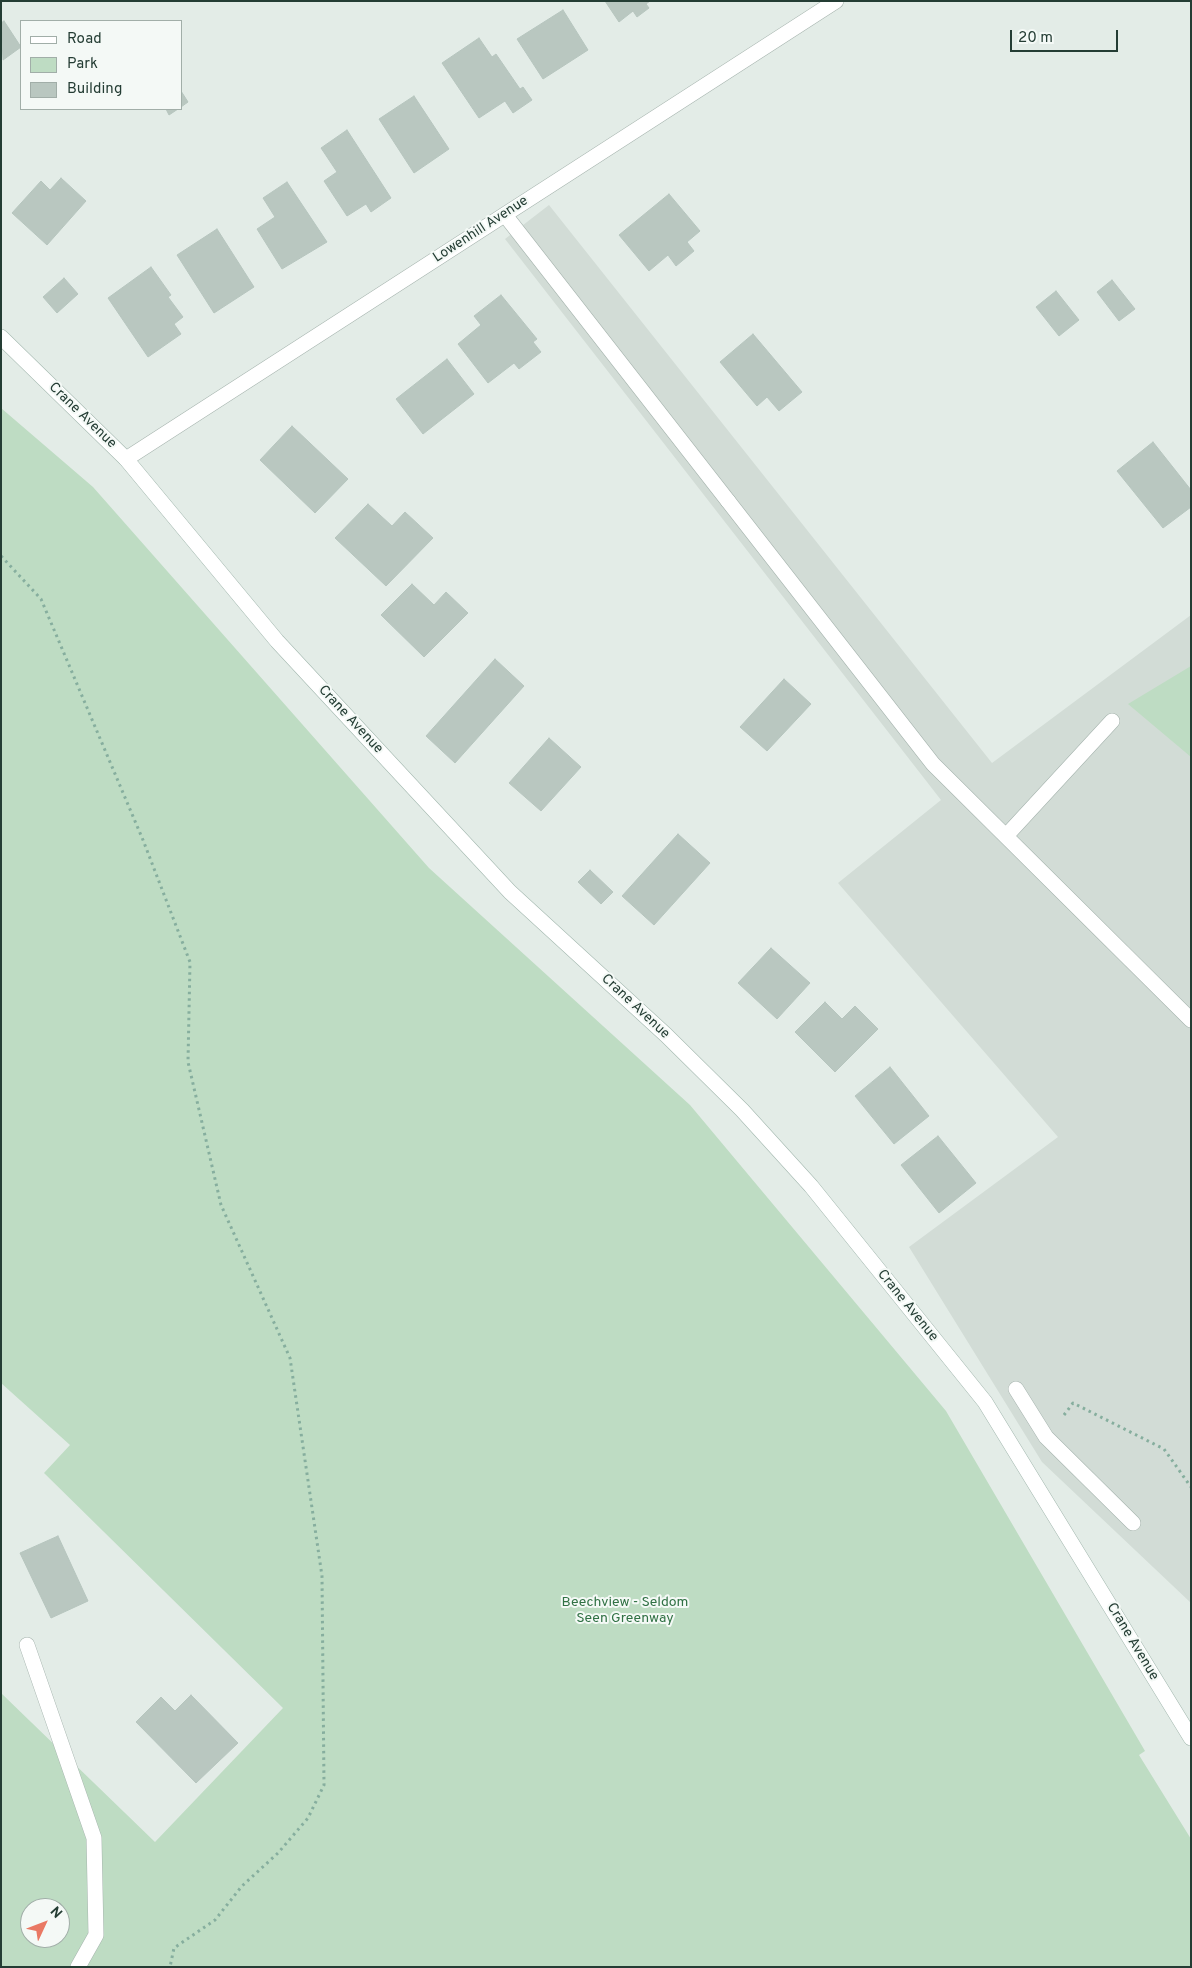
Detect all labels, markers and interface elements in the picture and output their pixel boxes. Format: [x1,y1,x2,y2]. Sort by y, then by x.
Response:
legend [20,20,182,110]
scale bar [1012,20,1120,52]
text: 20 m [1018,29,1053,48]
text: Road [67,30,102,49]
text: Park [67,55,98,74]
text: Building [67,80,122,99]
street label: Lowenhill Avenue [430,193,532,267]
street label: Crane Avenue [45,380,119,452]
street label: Crane Avenue [314,682,386,758]
street label: Crane Avenue [597,971,673,1043]
street label: Crane Avenue [873,1267,941,1345]
park label: Beechview - Seldom Seen Greenway [562,1595,688,1628]
street label: Crane Avenue [1102,1600,1162,1684]
north arrow [20,1898,70,1948]
text: N [46,1904,65,1923]

